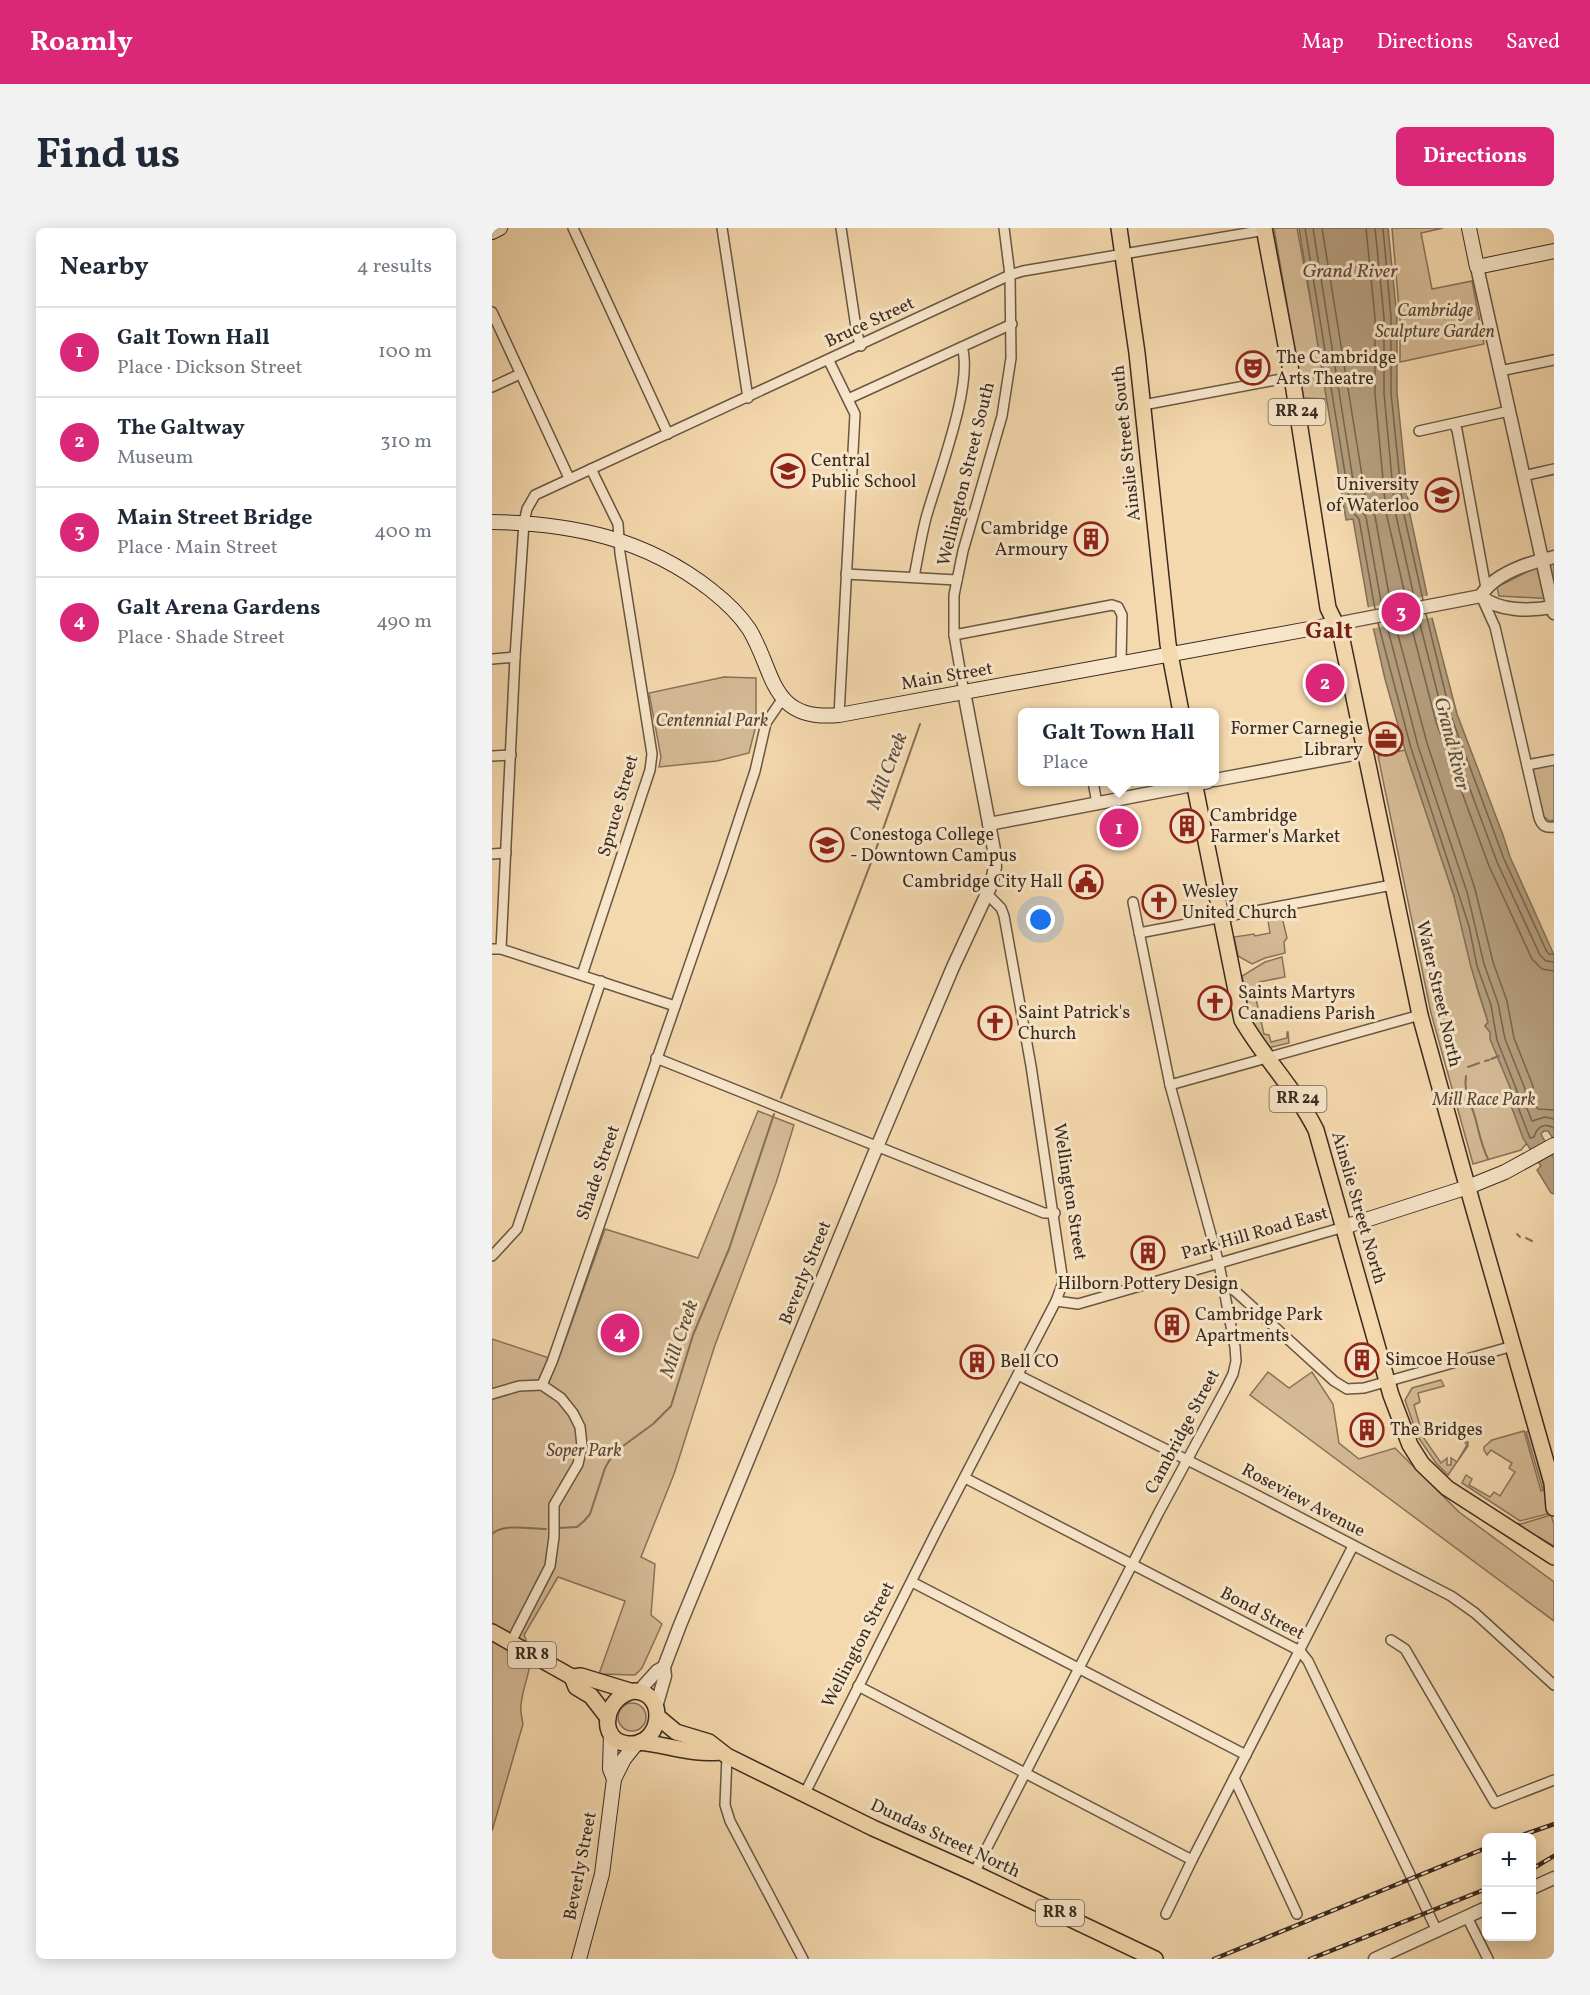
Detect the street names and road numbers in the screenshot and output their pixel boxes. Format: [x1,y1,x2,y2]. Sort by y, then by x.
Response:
street label: Bruce Street [821,291,919,355]
street label: Ainslie Street South [1106,363,1148,522]
street label: Wellington Street South [932,379,1002,569]
road number: RR 24 [1268,399,1326,425]
street label: Main Street [899,657,995,697]
street label: Spruce Street [592,752,646,860]
street label: Water Street North [1409,918,1467,1070]
road number: RR 24 [1270,1086,1326,1112]
street label: Shade Street [571,1122,627,1224]
street label: Wellington Street [1046,1122,1092,1262]
street label: Ainslie Street North [1324,1129,1392,1288]
street label: Park Hill Road East [1179,1201,1331,1267]
street label: Beverly Street [774,1217,838,1329]
street label: Cambridge Street [1140,1365,1226,1499]
street label: Roseview Avenue [1237,1458,1369,1544]
street label: Wellington Street [816,1578,902,1712]
street label: Bond Street [1215,1581,1309,1647]
road number: RR 8 [508,1642,556,1668]
street label: Dundas Street North [866,1793,1024,1885]
street label: Beverly Street [558,1809,604,1923]
road number: RR 8 [1036,1900,1084,1926]

